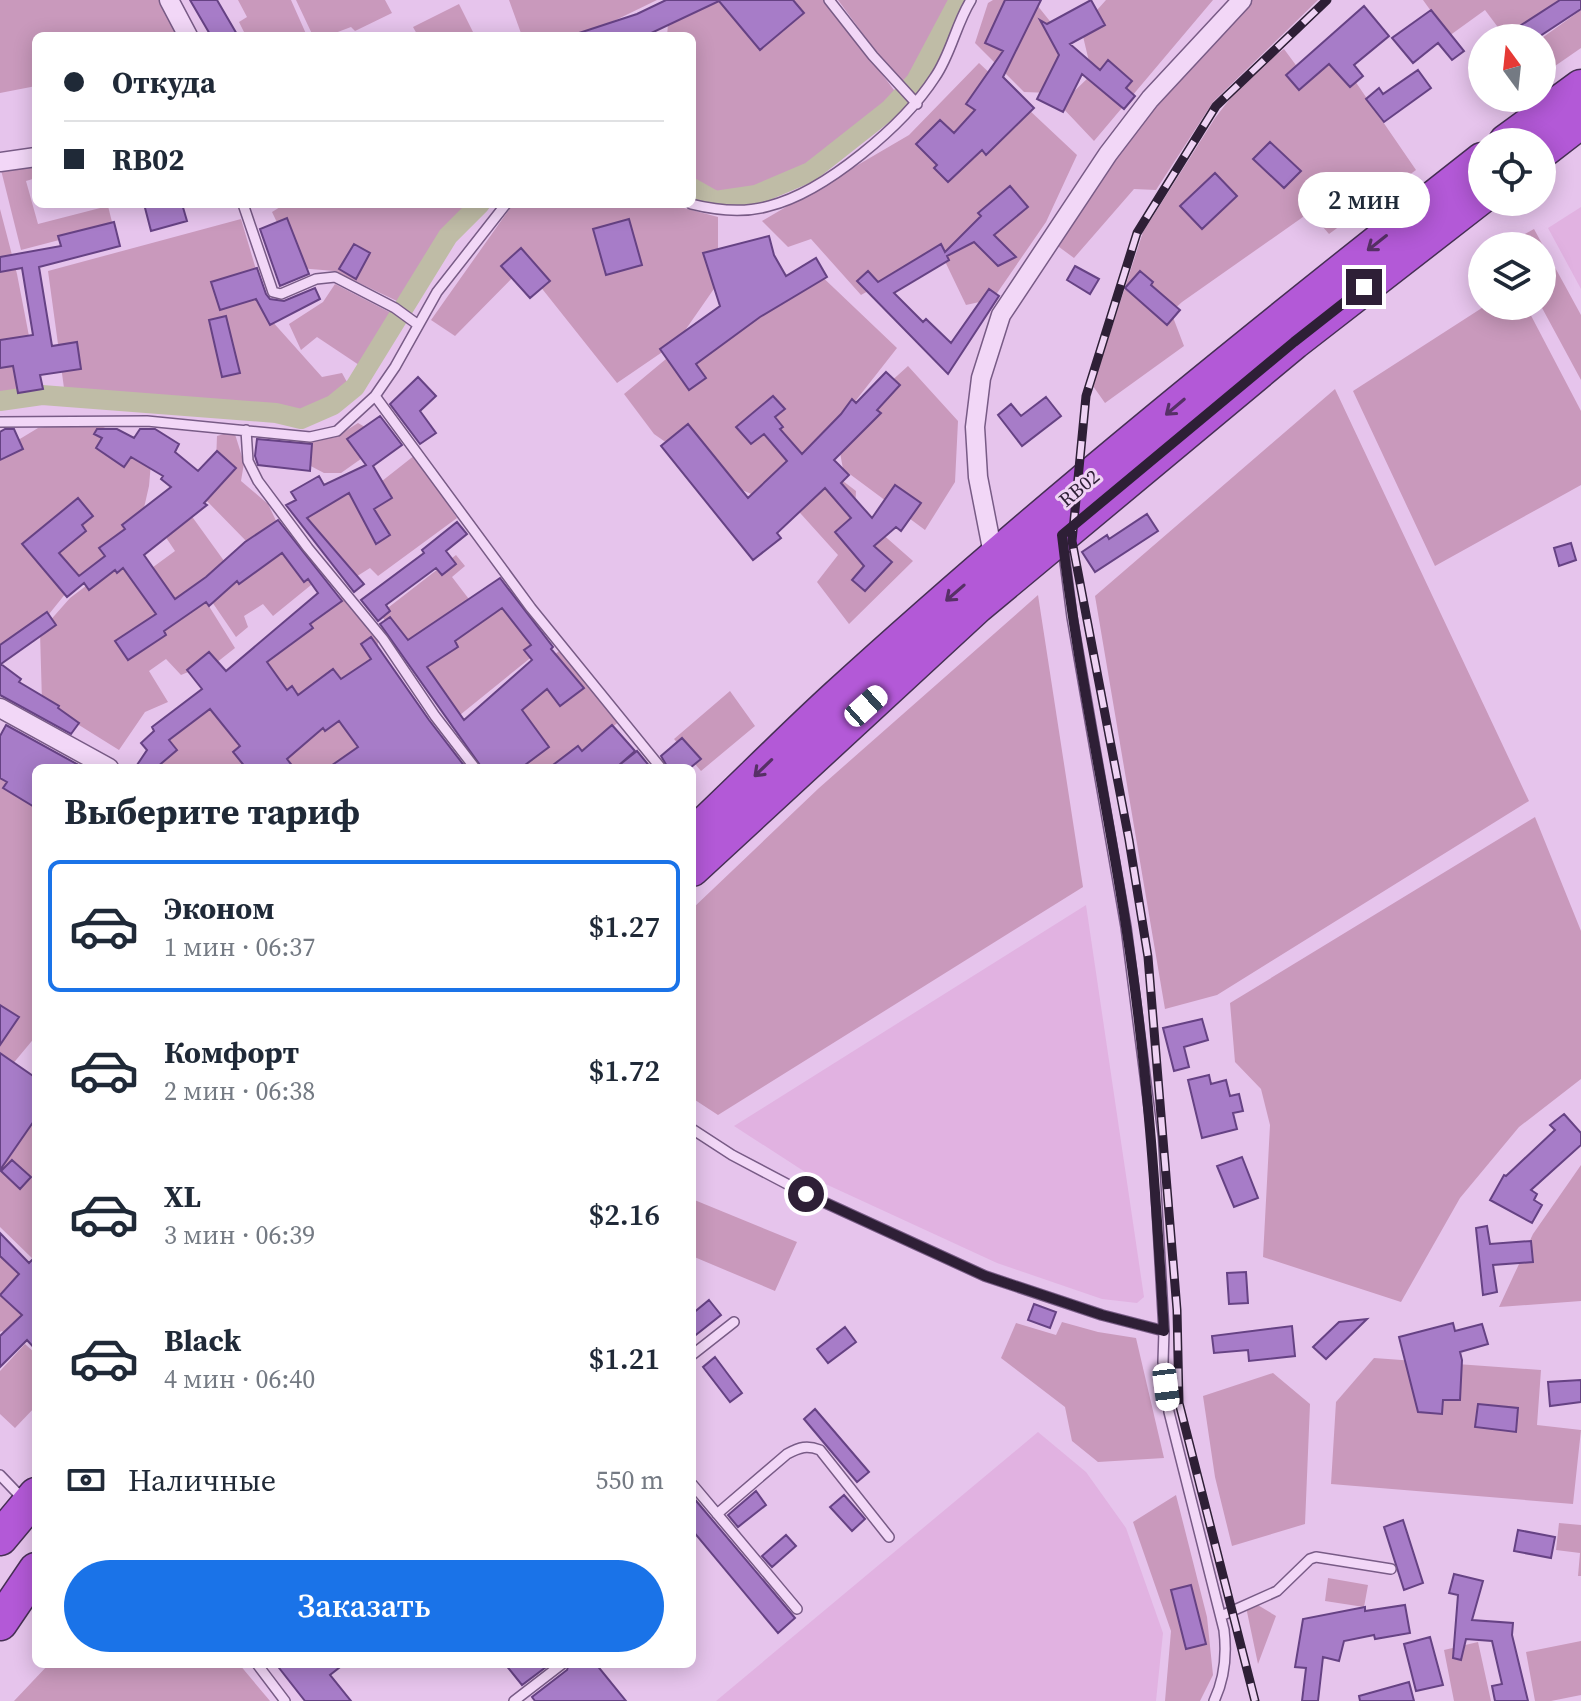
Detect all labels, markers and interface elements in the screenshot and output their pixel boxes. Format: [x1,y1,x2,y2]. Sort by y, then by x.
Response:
north arrow [1468,24,1556,112]
map controls [1468,24,1556,320]
text: Откуда [112,62,216,103]
button: locate [1468,128,1556,216]
text: RB02 [112,139,185,180]
callout: 2 мин [1298,171,1430,227]
text: 2 мин [1328,182,1400,218]
button: layers [1468,232,1556,320]
one-way arrow [1367,234,1388,252]
route end [1346,269,1382,305]
one-way arrow [1165,398,1186,416]
street label: RB02 [1053,463,1105,513]
one-way arrow [946,584,966,602]
car [840,681,892,731]
one-way arrow [754,758,773,777]
text: Выберите тариф [64,787,360,836]
text: Эконом [164,888,275,929]
icon: car [68,890,140,962]
text: $1.27 [589,906,660,947]
text: 1 мин · 06:37 [164,929,315,965]
text: Комфорт [164,1032,299,1073]
icon: car [68,1034,140,1106]
text: $1.72 [589,1050,660,1091]
text: 2 мин · 06:38 [164,1073,315,1109]
text: XL [164,1176,201,1217]
route start [788,1176,824,1212]
icon: car [68,1178,140,1250]
text: $2.16 [589,1194,660,1235]
text: 3 мин · 06:39 [164,1217,315,1253]
text: Black [164,1320,241,1361]
icon: car [68,1322,140,1394]
text: $1.21 [589,1338,660,1379]
text: 4 мин · 06:40 [164,1361,315,1397]
car [1151,1362,1181,1412]
icon: cash [64,1458,108,1502]
text: Наличные [128,1460,276,1501]
text: 550 m [596,1462,664,1498]
button: Заказать [64,1560,664,1652]

